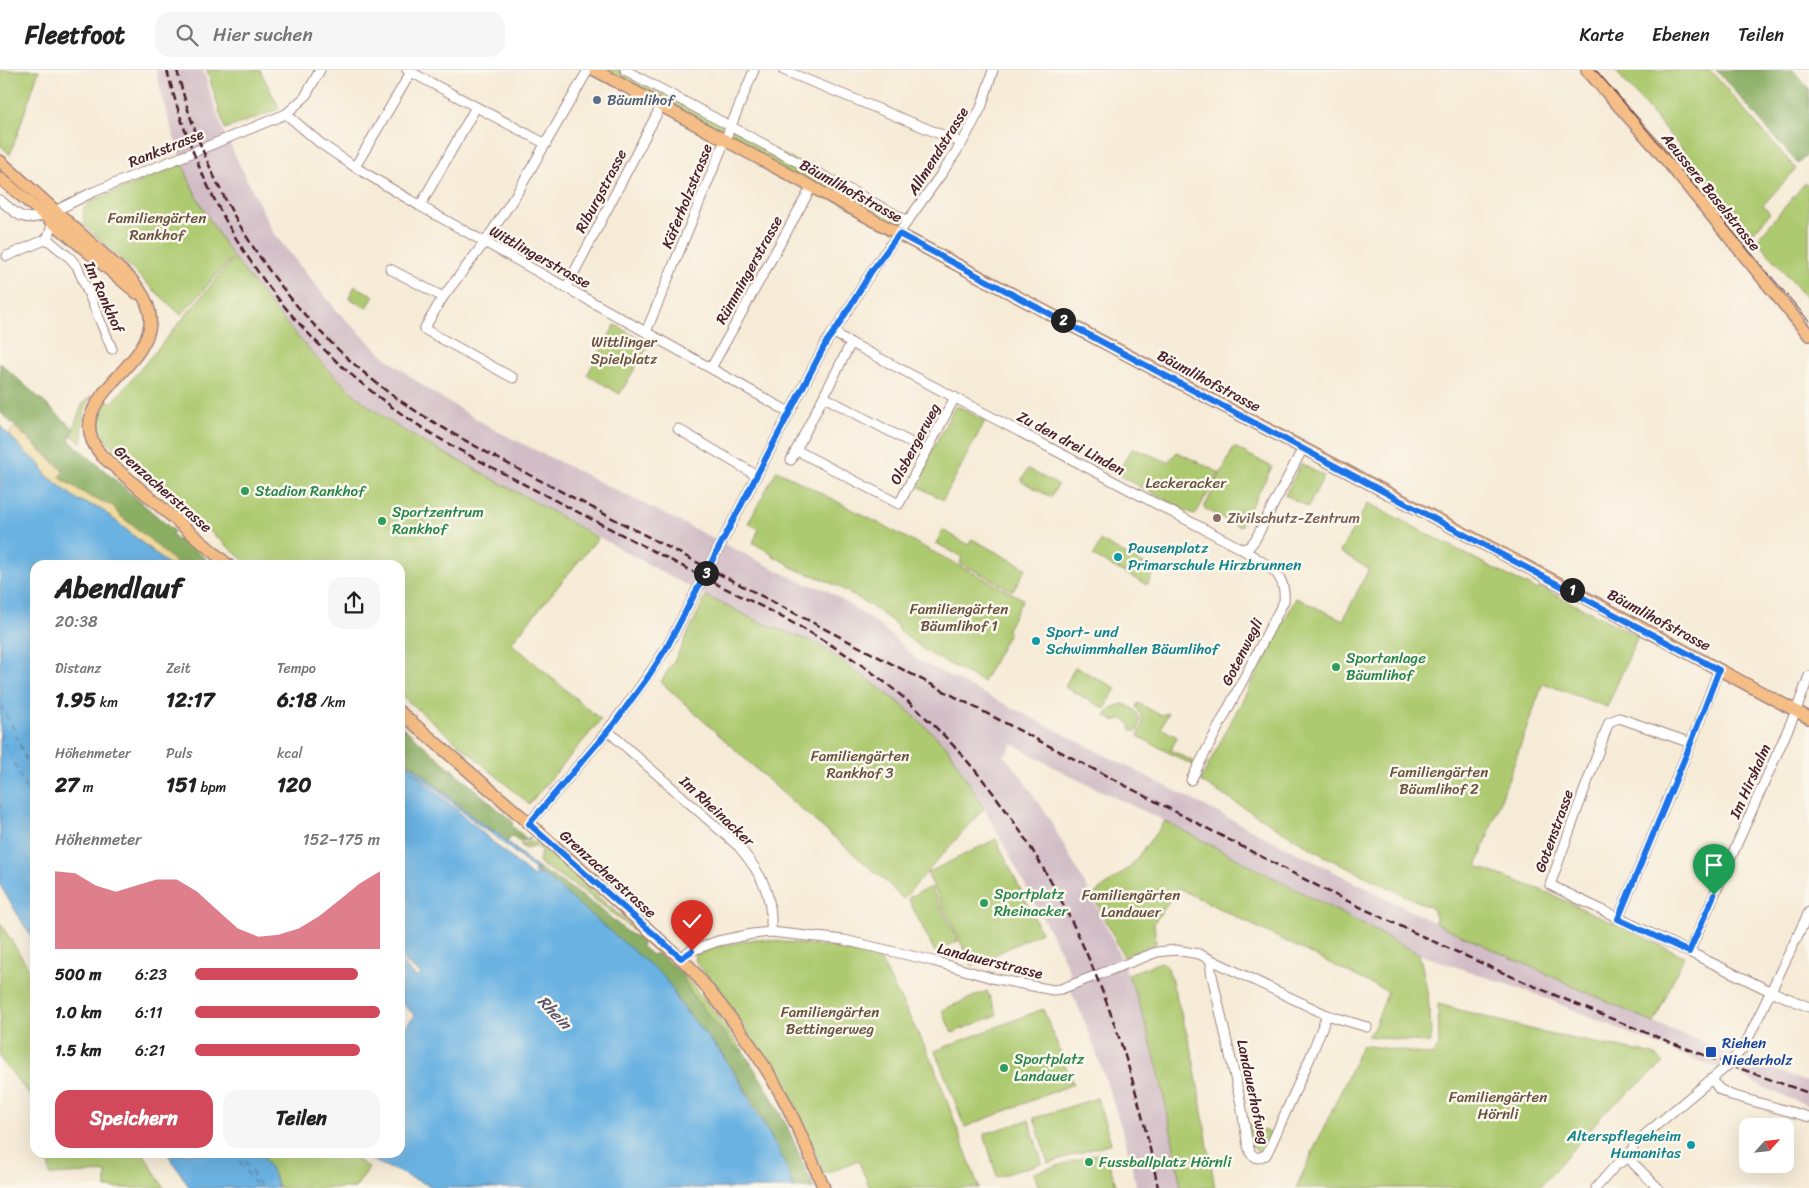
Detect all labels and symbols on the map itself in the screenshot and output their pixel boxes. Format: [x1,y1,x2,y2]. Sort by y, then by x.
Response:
place label: Bäumlihof [607,87,676,113]
marker: Bäumlihof [591,94,603,106]
street label: Allmendstrasse [900,102,976,201]
street label: Rankstrasse [124,121,208,175]
street label: Aeussere Baselstrasse [1654,126,1768,257]
street label: Käferholzstrasse [654,139,720,252]
street label: Riburgstrasse [568,144,634,238]
street label: Bäumlihofstrasse [795,152,908,230]
park label: Familiengärten Rankhof [108,205,206,248]
street label: Rümmingerstrasse [708,211,790,329]
street label: Wittlingerstrasse [484,218,596,296]
street label: Im Rankhof [76,256,132,338]
pin: 2 [1050,308,1076,332]
park label: Wittlinger Spielplatz [591,329,658,372]
street label: Bäumlihofstrasse [1152,343,1266,419]
street label: Olsbergerweg [883,398,948,490]
street label: Zu den drei Linden [1012,403,1130,483]
street label: Grenzacherstrasse [108,439,218,539]
park label: Leckeracker [1146,470,1227,496]
place label: Stadion Rankhof [255,478,367,504]
marker: Stadion Rankhof [239,485,251,497]
place label: Sportzentrum Rankhof [392,499,484,542]
place label: Zivilschutz-Zentrum [1227,505,1360,531]
marker: Zivilschutz-Zentrum [1211,512,1223,524]
marker: Sportzentrum Rankhof [376,515,388,527]
place label: Pausenplatz Primarschule Hirzbrunnen [1128,535,1301,578]
marker: Pausenplatz Primarschule Hirzbrunnen [1112,551,1124,563]
pin: 3 [694,560,718,586]
pin: 1 [1560,578,1584,602]
street label: Bäumlihofstrasse [1602,582,1716,658]
park label: Familiengärten Bäumlihof 1 [910,596,1008,639]
street label: Gotenwegli [1214,613,1271,690]
place label: Sport- und Schwimmhallen Bäumlihof [1046,619,1221,662]
marker: Sport- und Schwimmhallen Bäumlihof [1030,635,1042,647]
place label: Sportanlage Bäumlihof [1346,645,1426,688]
marker: Sportanlage Bäumlihof [1330,661,1342,673]
street label: Im Hirshalm [1722,739,1778,824]
park label: Familiengärten Rankhof 3 [811,743,909,786]
park label: Familiengärten Bäumlihof 2 [1390,759,1488,802]
street label: Im Rheinacker [673,768,761,854]
street label: Gotenstrasse [1527,786,1581,876]
street label: Grenzacherstrasse [553,823,663,925]
pin [1693,844,1735,895]
place label: Sportplatz Rheinacker [994,881,1069,924]
park label: Familiengärten Landauer [1082,882,1180,925]
marker: Sportplatz Rheinacker [978,897,990,909]
pin [671,900,713,951]
street label: Landauerstrasse [934,935,1046,987]
water label: Rhein [531,988,580,1038]
park label: Familiengärten Bettingerweg [781,999,879,1042]
place label: Riehen Niederholz [1722,1030,1793,1073]
street label: Landauerhofweg [1229,1037,1277,1147]
marker: Riehen Niederholz [1704,1045,1718,1059]
place label: Sportplatz Landauer [1014,1046,1085,1089]
marker: Sportplatz Landauer [998,1062,1010,1074]
park label: Familiengärten Hörnli [1449,1084,1547,1127]
north arrow [1739,1118,1794,1172]
place label: Alterspflegeheim Humanitas [1566,1123,1681,1166]
marker: Alterspflegeheim Humanitas [1685,1139,1697,1151]
place label: Fussballplatz Hörnli [1099,1149,1232,1175]
marker: Fussballplatz Hörnli [1083,1156,1095,1168]

